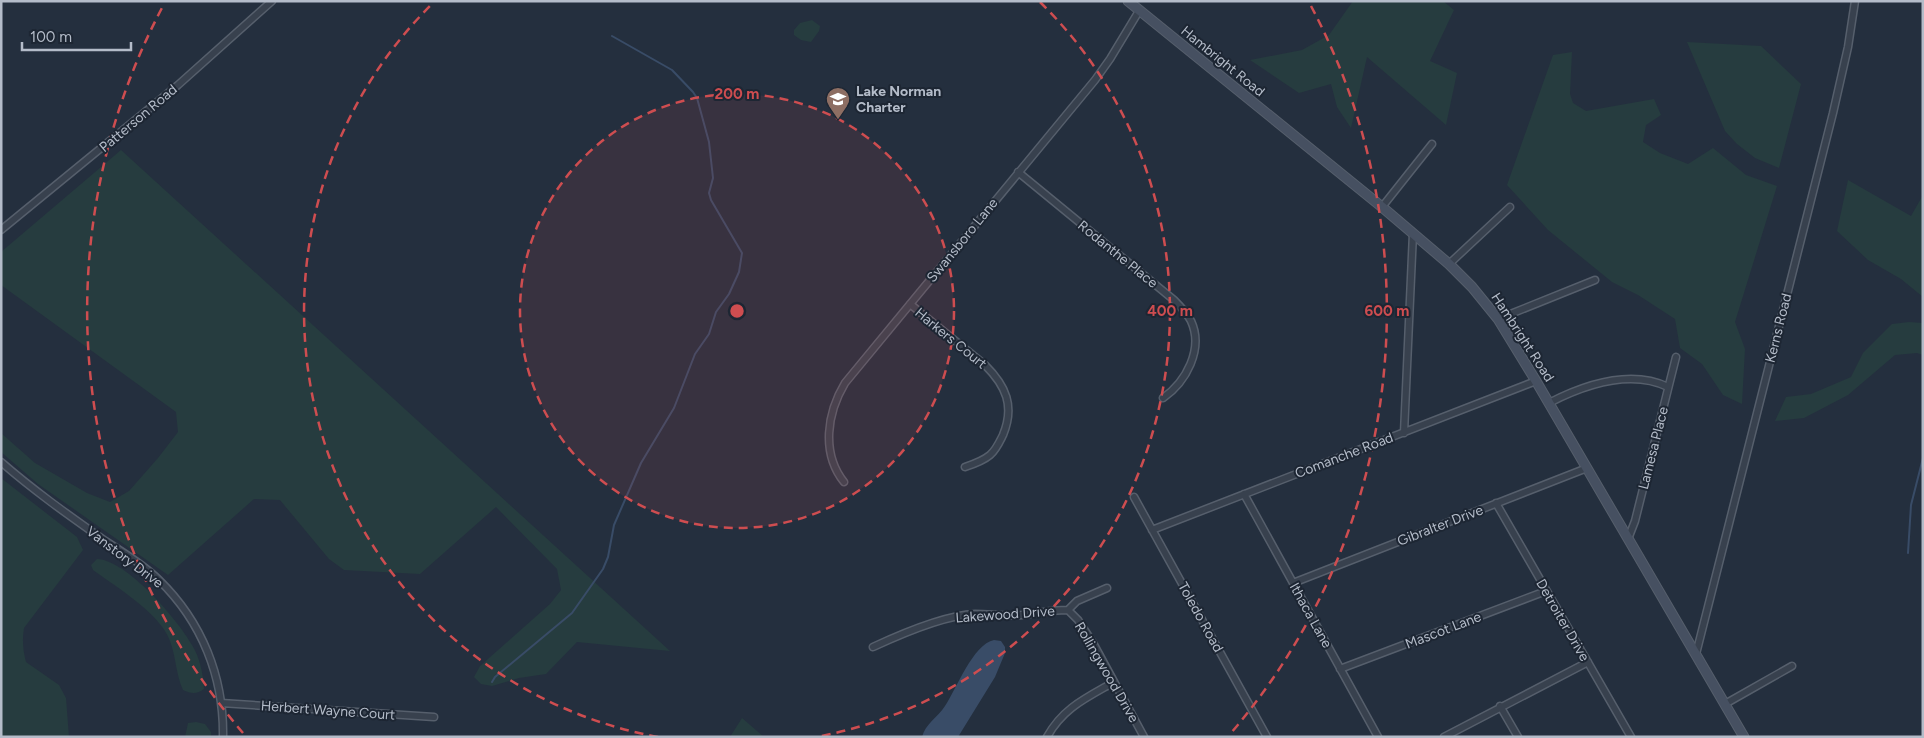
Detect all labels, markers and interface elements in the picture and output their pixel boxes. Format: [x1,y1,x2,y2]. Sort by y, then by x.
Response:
scale bar [22,20,131,52]
street label: Hambright Road [1177,22,1268,100]
text: 100 m [30,28,72,46]
street label: Patterson Road [96,81,181,156]
place label: Lake Norman Charter [856,83,941,116]
text: 200 m [715,85,759,103]
school or university icon: Lake Norman Charter [825,86,851,120]
street label: Swansboro Lane [923,195,1002,286]
street label: Rodanthe Place [1074,217,1161,292]
street label: Hambright Road [1487,290,1558,385]
street label: Kerns Road [1762,292,1795,365]
centre of rings [728,302,746,320]
text: 400 m [1147,302,1193,320]
text: 600 m [1365,302,1409,320]
street label: Harkers Court [911,304,990,373]
street label: Lamesa Place [1635,405,1672,491]
street label: Comanche Road [1293,429,1396,482]
street label: Gibralter Drive [1395,501,1486,550]
street label: Vanstory Drive [83,523,167,592]
street label: Detroiter Drive [1532,576,1593,665]
street label: Toledo Road [1174,579,1227,655]
street label: Ithaca Lane [1286,580,1336,651]
street label: Lakewood Drive [955,603,1056,626]
street label: Mascot Lane [1403,608,1484,653]
street label: Rollingwood Drive [1071,619,1142,726]
street label: Herbert Wayne Court [260,697,396,724]

